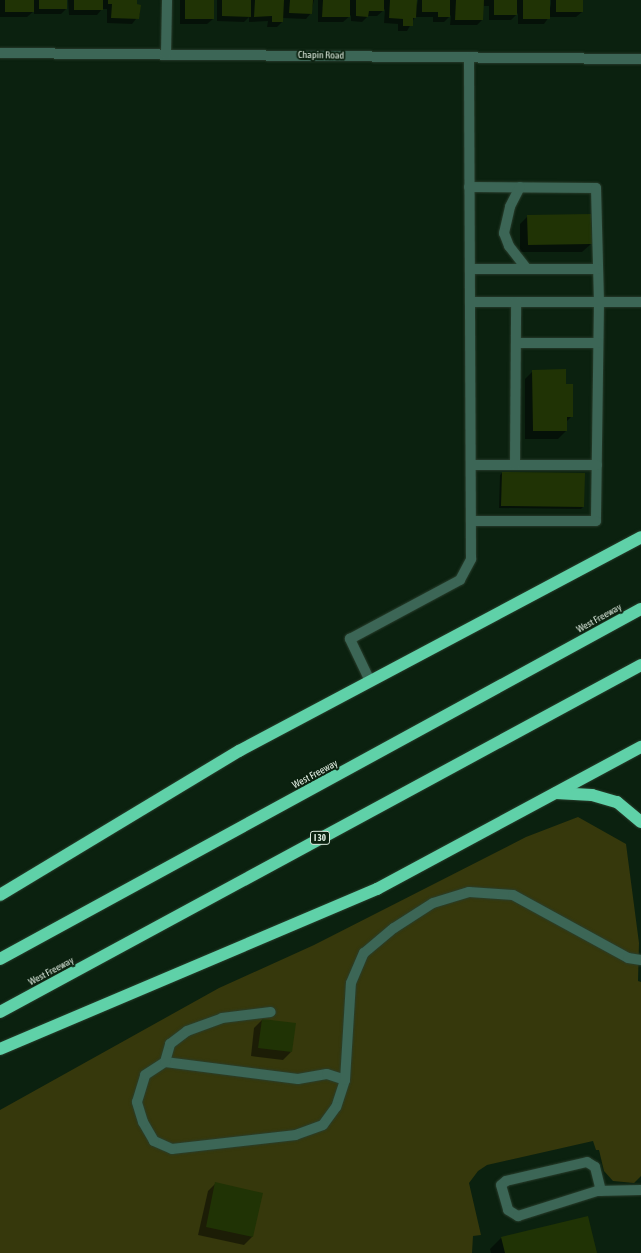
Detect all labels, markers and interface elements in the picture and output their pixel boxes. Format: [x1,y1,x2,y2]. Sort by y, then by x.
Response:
street label: Chapin Road [298,49,344,61]
street label: West Freeway [574,601,624,635]
street label: West Freeway [290,757,340,791]
road number: I 30 [310,831,330,845]
street label: West Freeway [26,954,76,988]

